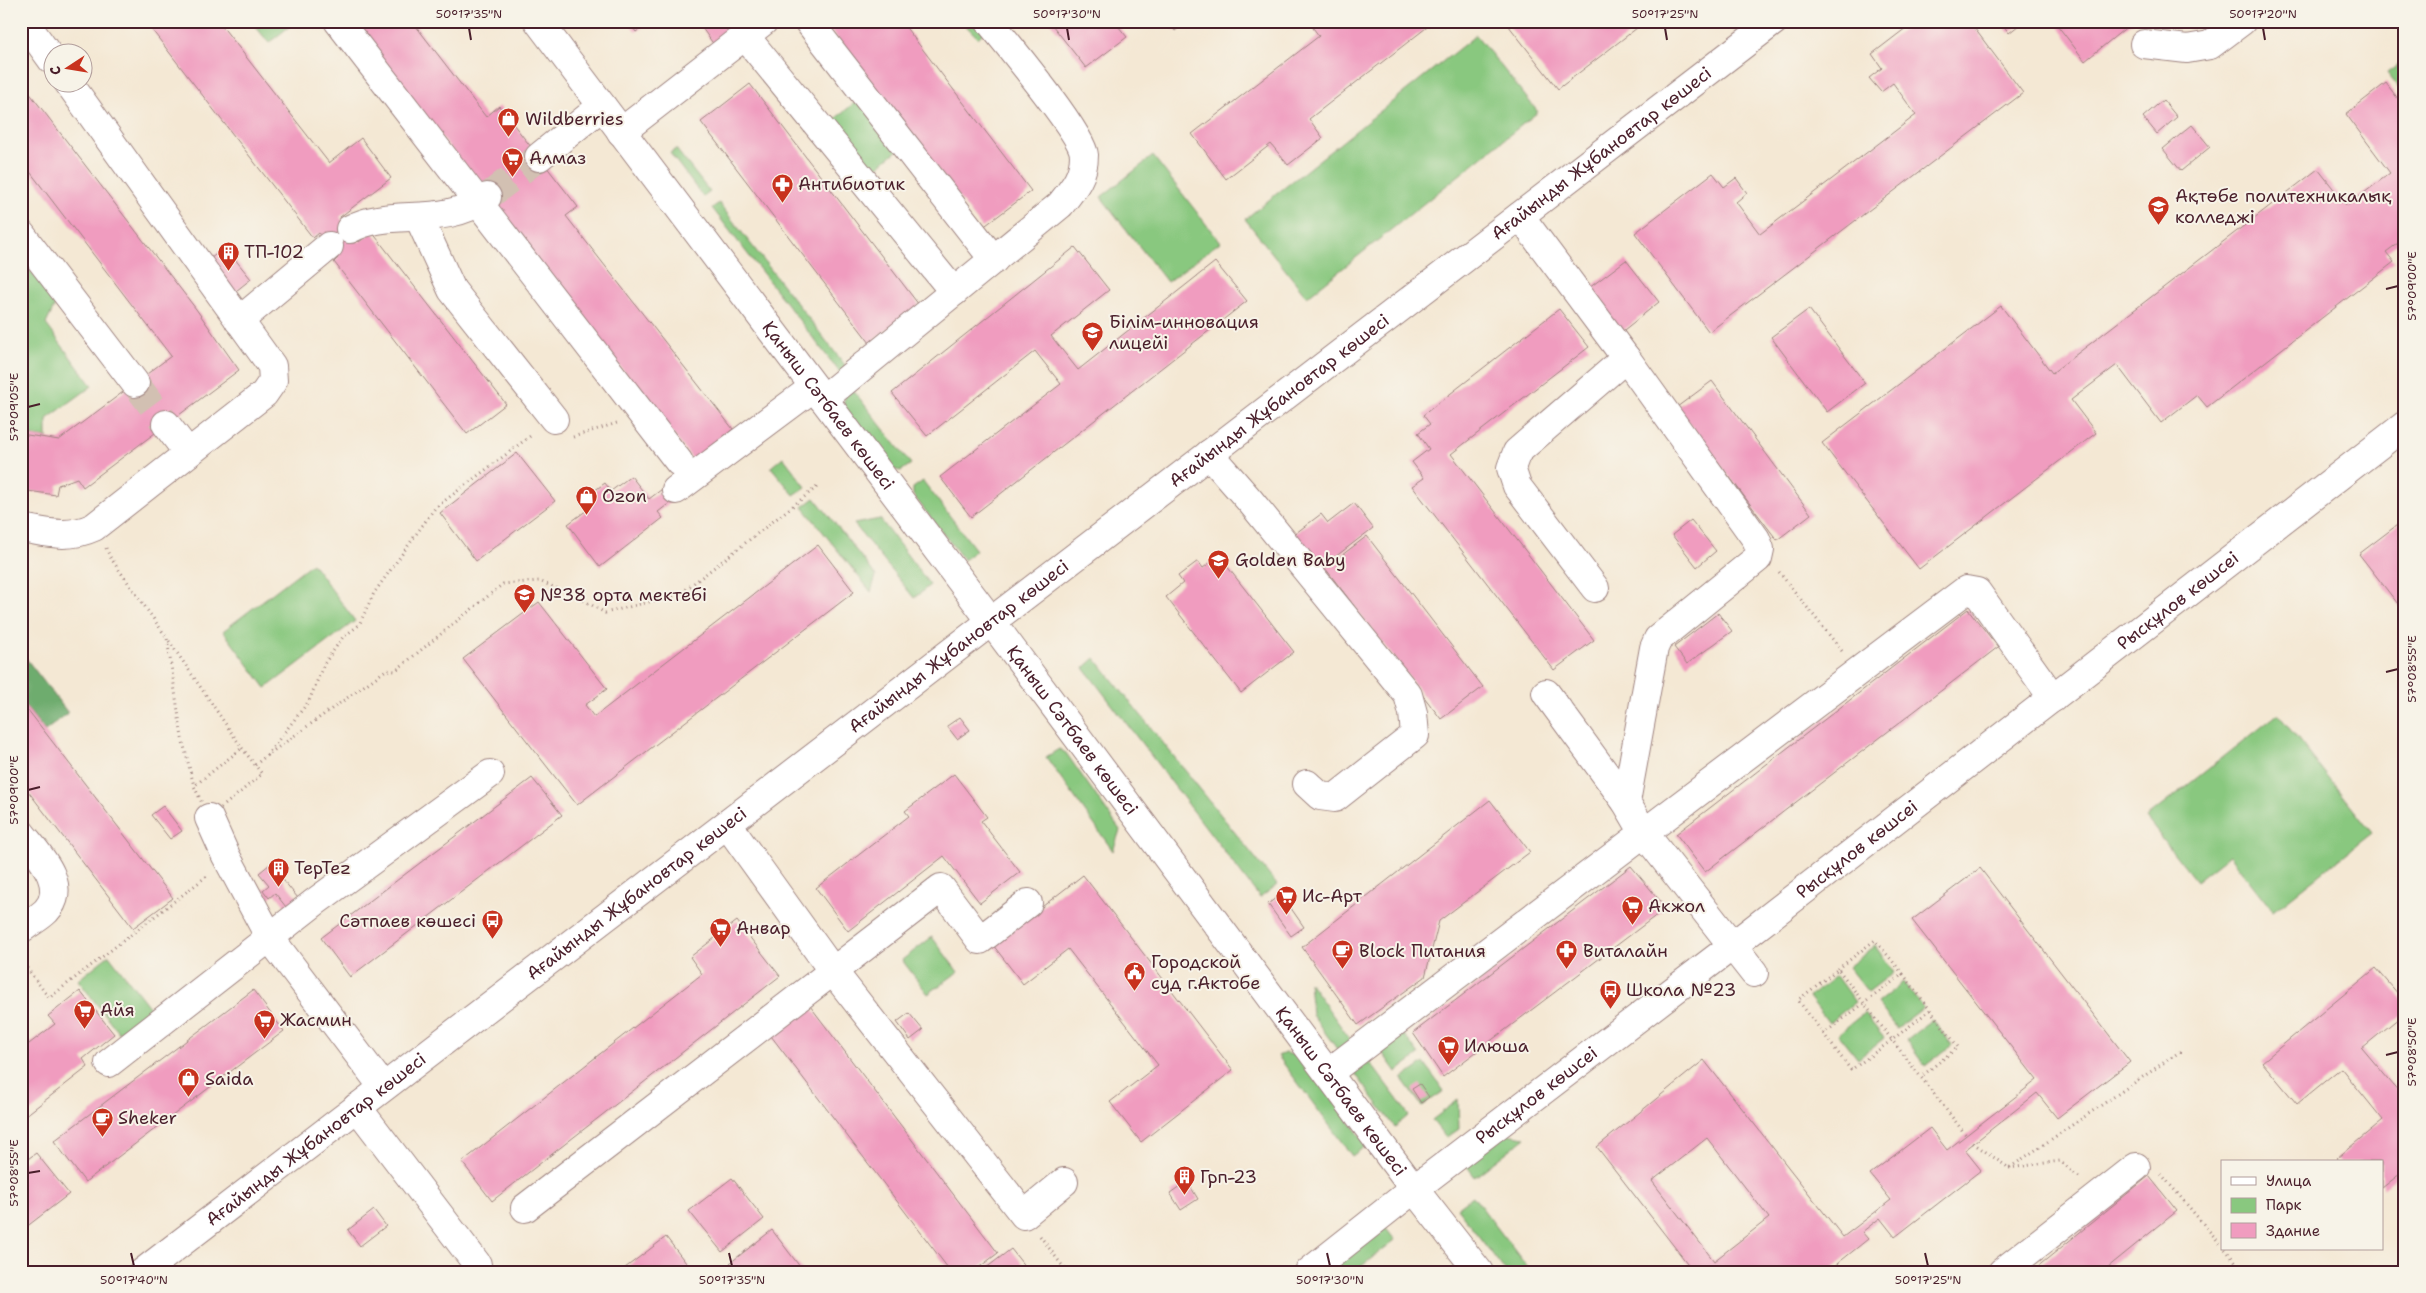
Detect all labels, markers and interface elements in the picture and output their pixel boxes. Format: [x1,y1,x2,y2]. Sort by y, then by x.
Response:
text: 50°17'35"N [436,6,502,22]
text: 50°17'30"N [1033,6,1101,22]
text: 50°17'25"N [1632,6,1698,22]
text: 50°17'20"N [2229,6,2297,22]
north arrow [42,42,92,92]
street label: Ағайынды Жұбановтар көшесі [1486,61,1716,246]
text: С [46,65,65,77]
shop icon: Wildberries [497,107,521,138]
place label: Wildberries [525,107,624,131]
supermarket icon: Алмаз [501,146,525,177]
place label: Алмаз [529,146,586,170]
pharmacy icon: Антибиотик [770,172,794,203]
place label: Антибиотик [798,172,905,196]
place label: Ақтөбе политехникалық колледжі [2175,184,2391,229]
school or university icon: Ақтөбе политехникалық колледжі [2147,194,2171,225]
building icon: ТП-102 [216,240,240,271]
place label: ТП-102 [244,240,304,264]
text: 57°09'00"E [2404,251,2420,321]
street label: Ағайынды Жұбановтар көшесі [1164,308,1394,493]
place label: Білім-инновация лицейі [1109,310,1259,355]
street label: Қаныш Сәтбаев көшесі [757,316,900,495]
school or university icon: Білім-инновация лицейі [1081,320,1105,351]
text: 57°09'05"E [6,373,22,441]
shop icon: Ozon [574,484,598,515]
place label: Ozon [602,484,647,508]
street label: Рысқұлов көшсеі [2112,546,2244,656]
school or university icon: Golden Baby [1207,548,1231,579]
place label: Golden Baby [1235,548,1346,572]
street label: Ағайынды Жұбановтар көшесі [844,554,1074,739]
school or university icon: №38 орта мектебі [512,583,536,614]
place label: №38 орта мектебі [540,583,707,607]
text: 57°08'55"E [2404,635,2420,703]
street label: Қаныш Сәтбаев көшесі [1001,640,1143,820]
text: 57°09'00"E [6,755,22,825]
street label: Рысқұлов көшсеі [1791,795,1923,904]
street label: Ағайынды Жұбановтар көшесі [521,801,752,986]
building icon: TepTez [266,856,290,887]
place label: TepTez [294,856,351,880]
supermarket icon: Ис-Арт [1274,884,1298,915]
place label: Ис-Арт [1302,884,1363,908]
supermarket icon: Акжол [1620,894,1644,925]
place label: Акжол [1648,894,1705,918]
place label: Сәтпаев көшесі [339,909,476,933]
bus stop icon: Сәтпаев көшесі [480,909,504,940]
supermarket icon: Анвар [708,916,732,947]
place label: Анвар [736,916,791,940]
cafe icon: Block Питания [1331,939,1355,970]
place label: Block Питания [1359,939,1486,963]
pharmacy icon: Виталайн [1555,939,1579,970]
place label: Виталайн [1583,939,1668,963]
place label: Городской суд г.Актобе [1151,950,1261,995]
public building icon: Городской суд г.Актобе [1123,960,1147,991]
bus stop icon: Школа №23 [1598,978,1622,1009]
place label: Школа №23 [1626,978,1736,1002]
supermarket icon: Айя [72,998,96,1029]
place label: Айя [100,998,135,1022]
street label: Қаныш Сәтбаев көшесі [1270,1001,1412,1181]
supermarket icon: Жасмин [252,1008,276,1039]
place label: Жасмин [280,1008,352,1032]
text: 57°08'50"E [2404,1018,2420,1086]
supermarket icon: Илюша [1436,1034,1460,1065]
place label: Илюша [1464,1034,1529,1058]
street label: Рысқұлов көшсеі [1470,1041,1603,1150]
street label: Ағайынды Жұбановтар көшесі [201,1047,431,1232]
shop icon: Saida [177,1067,201,1098]
place label: Saida [205,1067,253,1091]
cafe icon: Sheker [90,1106,114,1137]
place label: Sheker [118,1106,177,1130]
text: 57°08'55"E [6,1139,22,1207]
legend [2221,1160,2384,1250]
building icon: Грп-23 [1172,1165,1196,1196]
place label: Грп-23 [1200,1165,1257,1189]
text: Улица [2266,1171,2312,1191]
text: Парк [2266,1195,2302,1215]
text: Здание [2266,1221,2320,1241]
text: 50°17'40"N [100,1272,168,1288]
text: 50°17'35"N [699,1272,765,1288]
text: 50°17'30"N [1296,1272,1364,1288]
text: 50°17'25"N [1895,1272,1961,1288]

